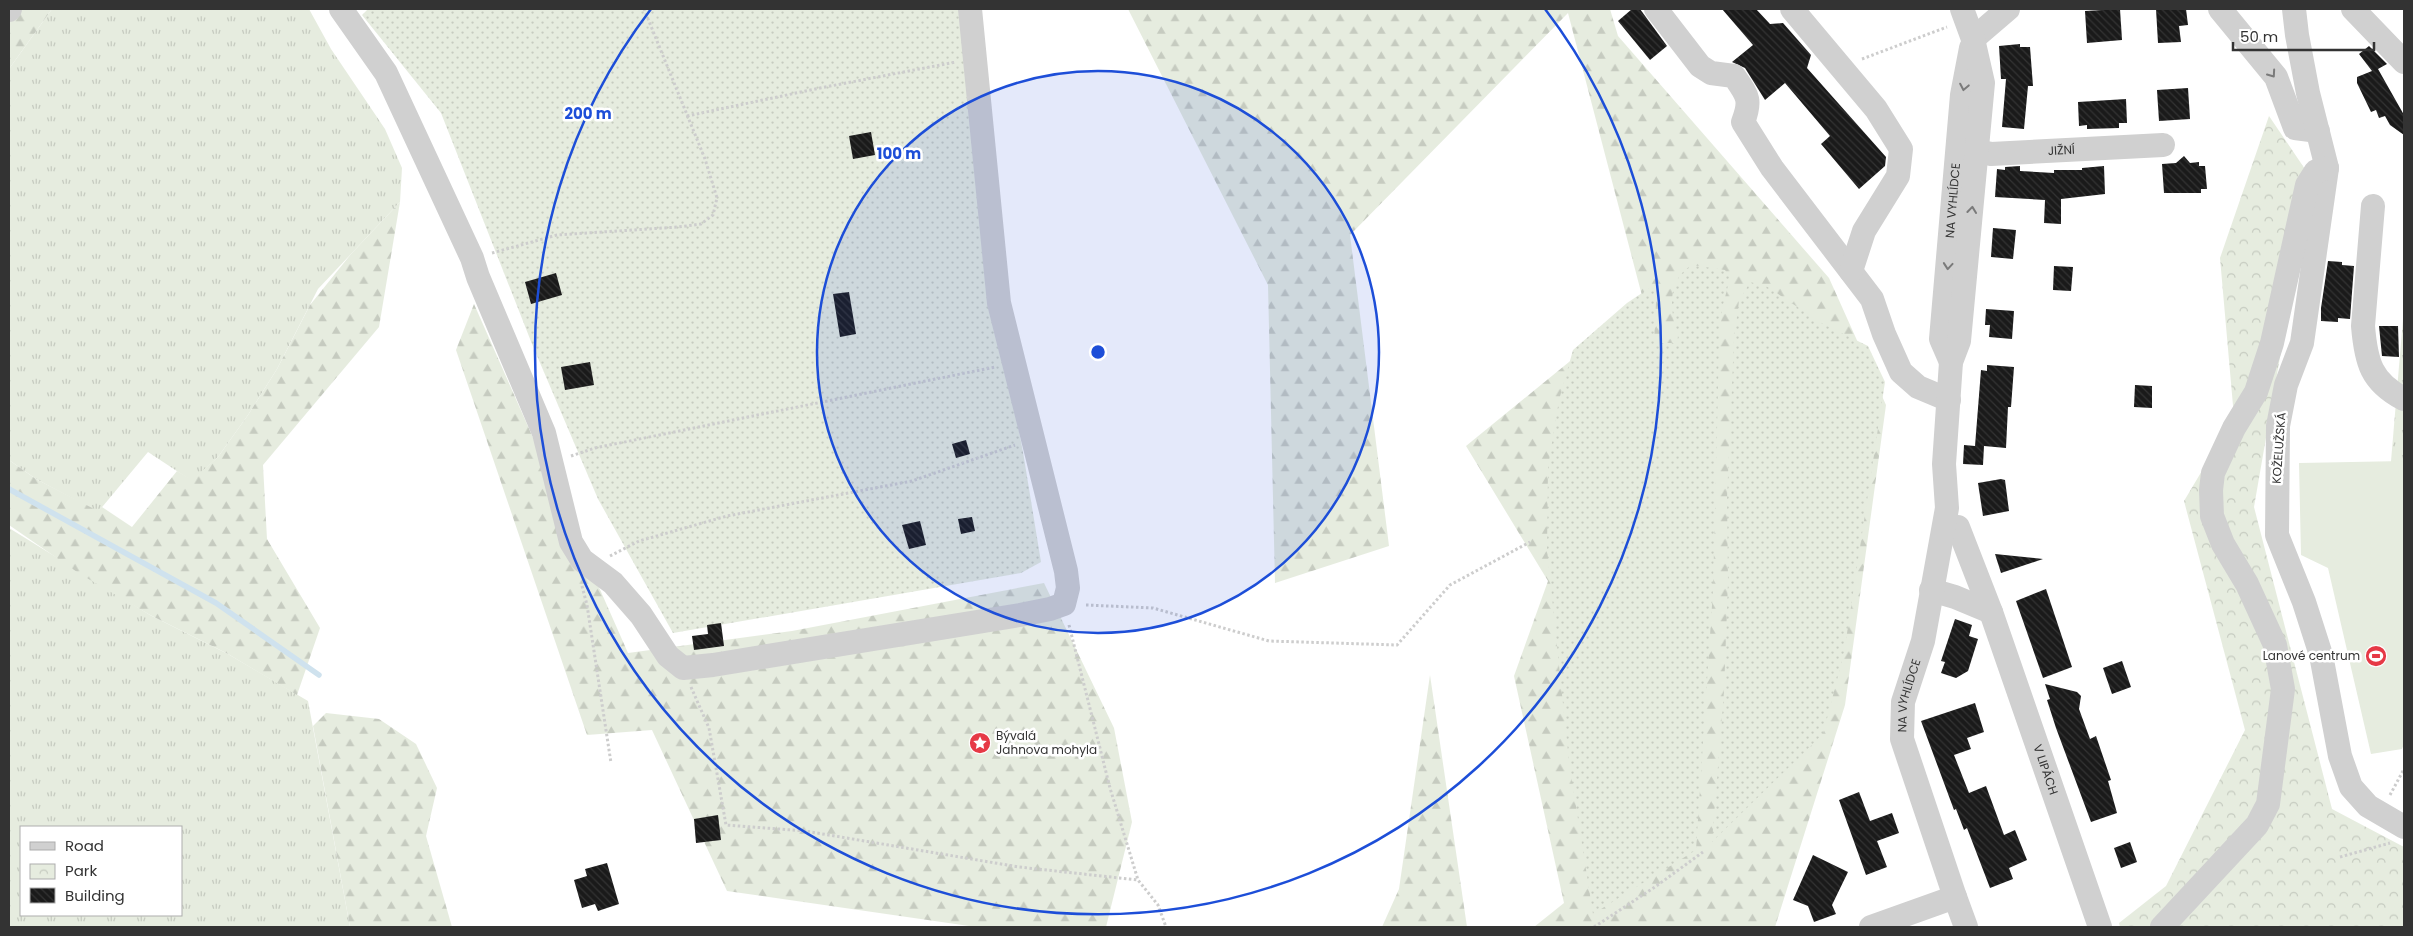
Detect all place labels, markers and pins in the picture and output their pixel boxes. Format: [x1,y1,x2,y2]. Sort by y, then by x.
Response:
centre of rings [1089,343,1107,361]
sports icon: Lanové centrum [2364,644,2388,668]
place label: Lanové centrum [2263,647,2360,664]
place label: Bývalá Jahnova mohyla [996,727,1097,758]
place icon: Bývalá Jahnova mohyla [968,731,992,755]

